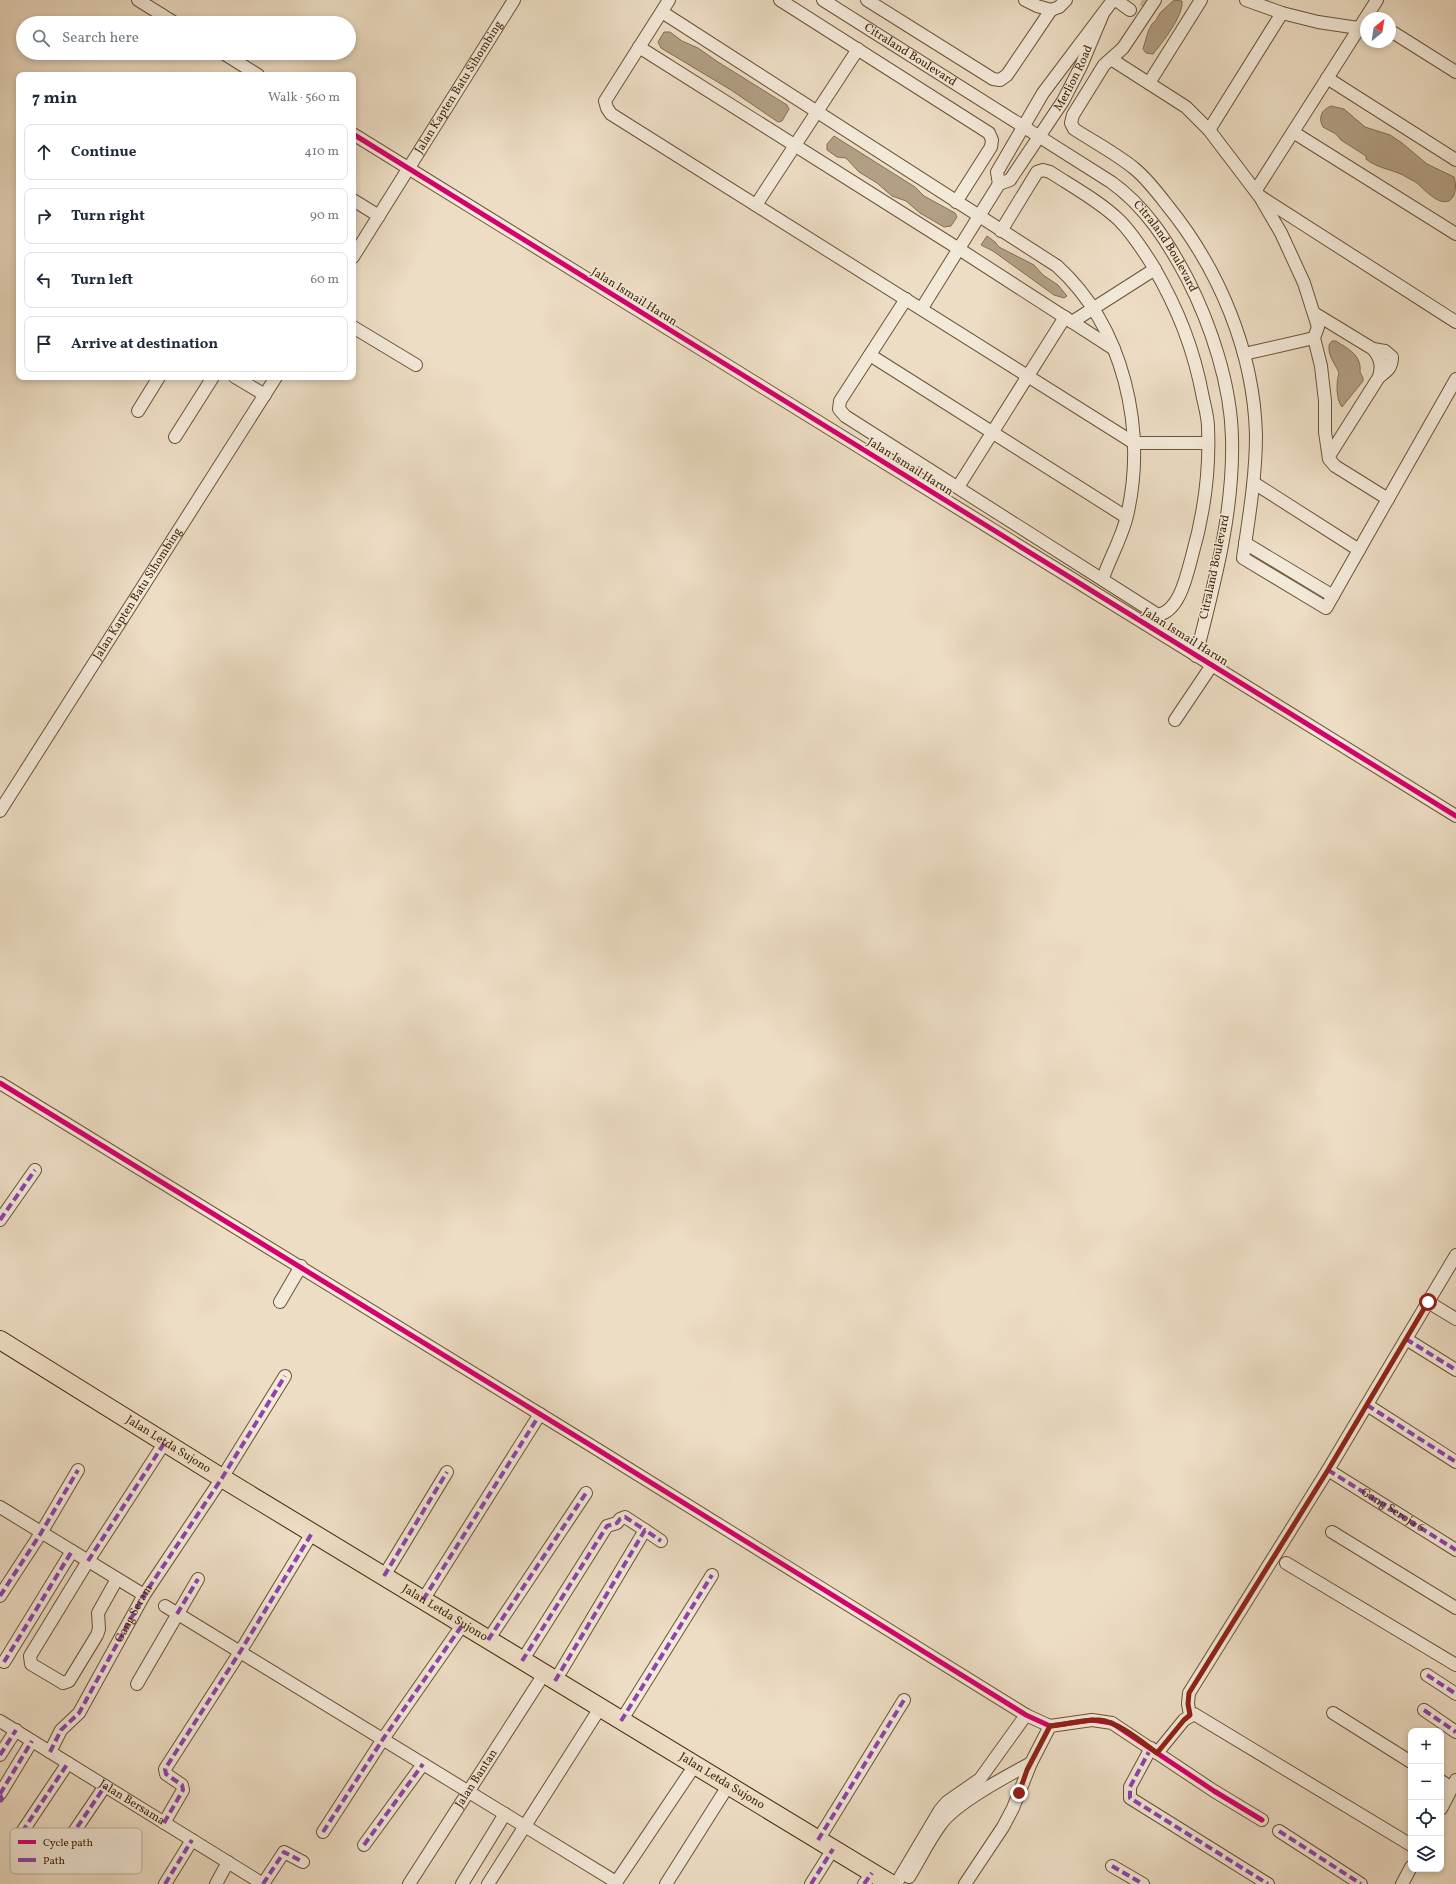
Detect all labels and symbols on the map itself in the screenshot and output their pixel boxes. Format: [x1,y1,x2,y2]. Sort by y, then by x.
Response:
north arrow [1360,12,1396,48]
street label: Jalan Kapten Batu Sihombing [411,18,507,157]
street label: Citraland Boulevard [861,20,960,90]
street label: Merlion Road [1050,43,1097,114]
street label: Citraland Boulevard [1129,197,1201,295]
street label: Jalan Ismail Harun [588,264,680,330]
street label: Jalan Ismail Harun [864,434,956,500]
street label: Citraland Boulevard [1196,513,1234,621]
street label: Jalan Kapten Batu Sihombing [90,525,186,663]
street label: Jalan Ismail Harun [1139,604,1231,670]
route start [1419,1293,1437,1311]
street label: Jalan Letda Sujono [123,1412,214,1477]
street label: Gang Seroja 6 [1358,1484,1427,1536]
street label: Gang Seram [111,1581,157,1646]
street label: Jalan Letda Sujono [399,1581,491,1645]
street label: Jalan Bantan [452,1746,501,1811]
street label: Jalan Letda Sujono [676,1749,768,1813]
street label: Jalan Bersama [96,1776,168,1829]
route end [1010,1784,1028,1802]
legend [10,1828,142,1874]
text: Cycle path [43,1836,93,1851]
text: Path [43,1854,66,1869]

